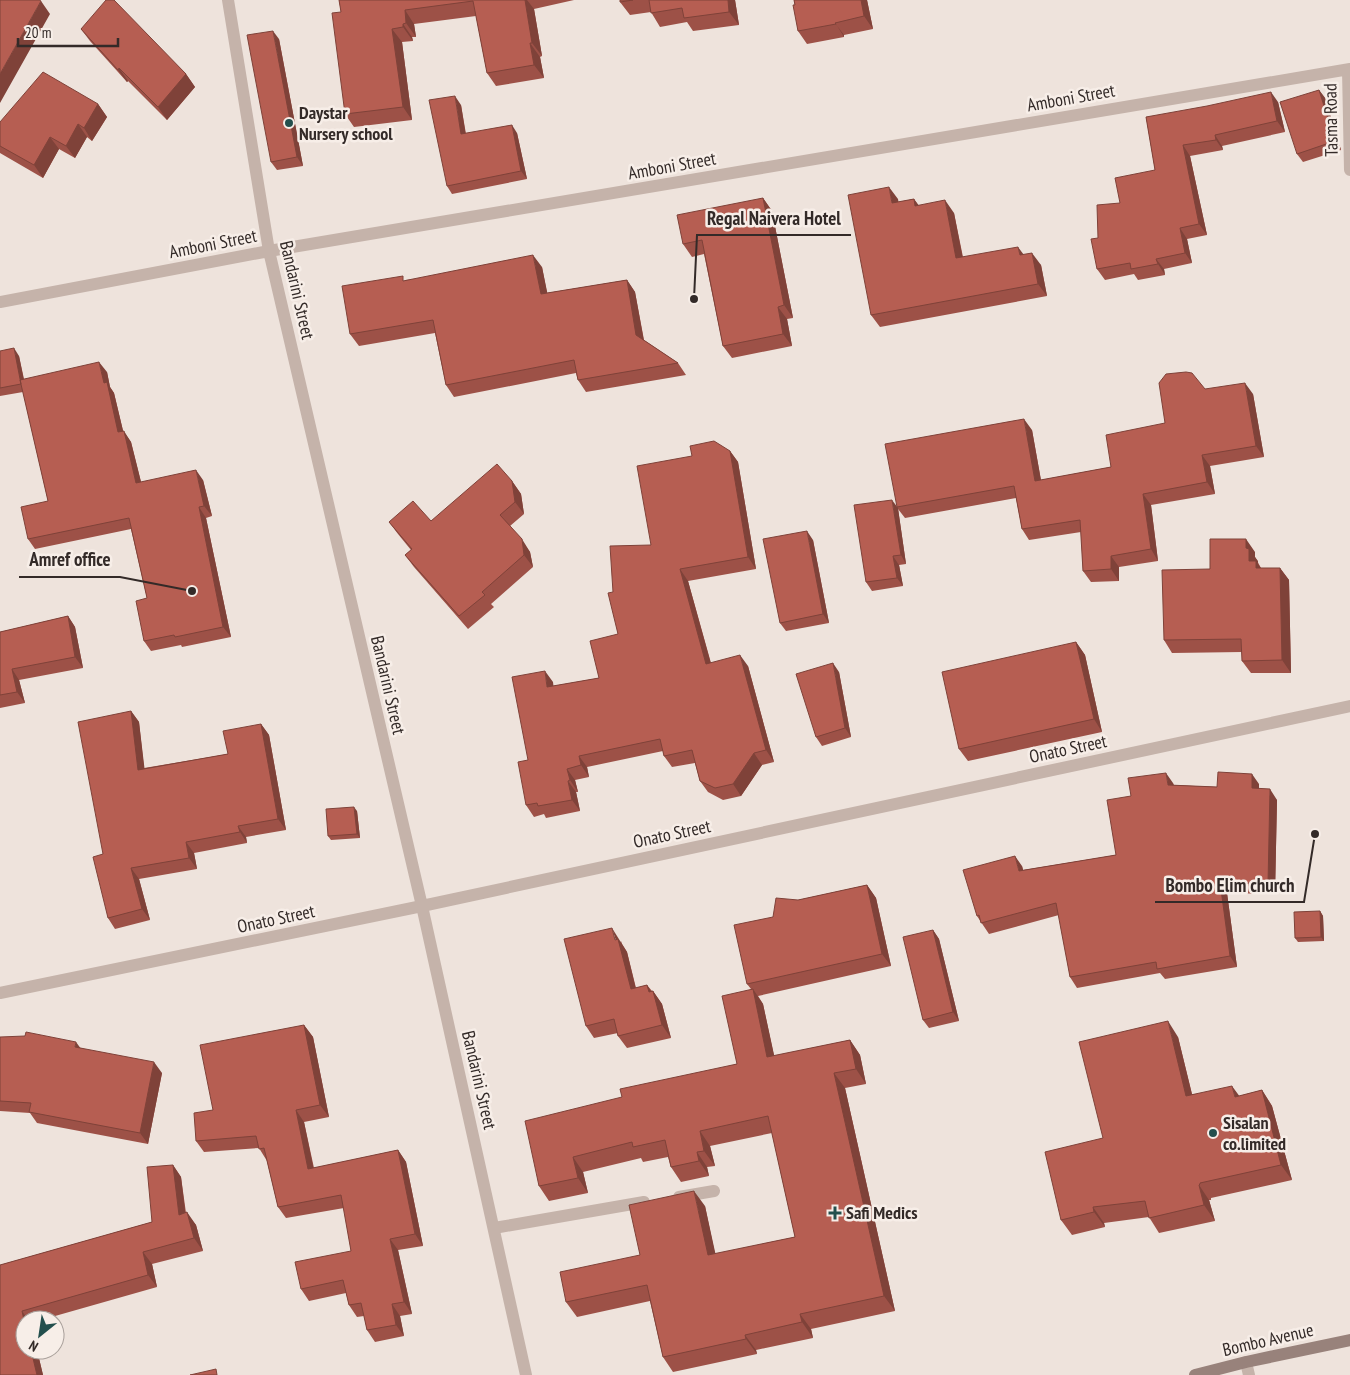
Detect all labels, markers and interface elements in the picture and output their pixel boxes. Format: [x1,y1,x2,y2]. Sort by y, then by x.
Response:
scale bar [18,15,118,47]
text: 20 m [25,23,51,42]
street label: Amboni Street [1025,78,1117,117]
street label: Tasma Road [1318,83,1343,157]
place label: Daystar Nursery school [299,101,393,145]
marker: Daystar Nursery school [283,117,295,129]
street label: Amboni Street [626,146,718,185]
callout: Regal Naivera Hotel [697,201,851,235]
text: Regal Naivera Hotel [707,206,841,230]
street label: Amboni Street [167,224,259,263]
street label: Bandarini Street [275,238,320,341]
callout: Amref office [19,543,120,577]
text: Amref office [28,547,111,571]
street label: Bandarini Street [366,633,411,736]
street label: Onato Street [1027,729,1109,768]
street label: Onato Street [631,814,713,853]
callout: Bombo Elim church [1155,868,1304,902]
text: Bombo Elim church [1165,873,1295,897]
street label: Onato Street [235,899,317,938]
street label: Bandarini Street [457,1028,502,1131]
place label: Sisalan co.limited [1223,1111,1286,1155]
marker: Sisalan co.limited [1207,1127,1219,1139]
place label: Safi Medics [846,1201,918,1224]
marker: Safi Medics [828,1206,842,1220]
north arrow [15,1310,65,1360]
street label: Bombo Avenue [1220,1318,1316,1361]
text: N [26,1337,41,1356]

